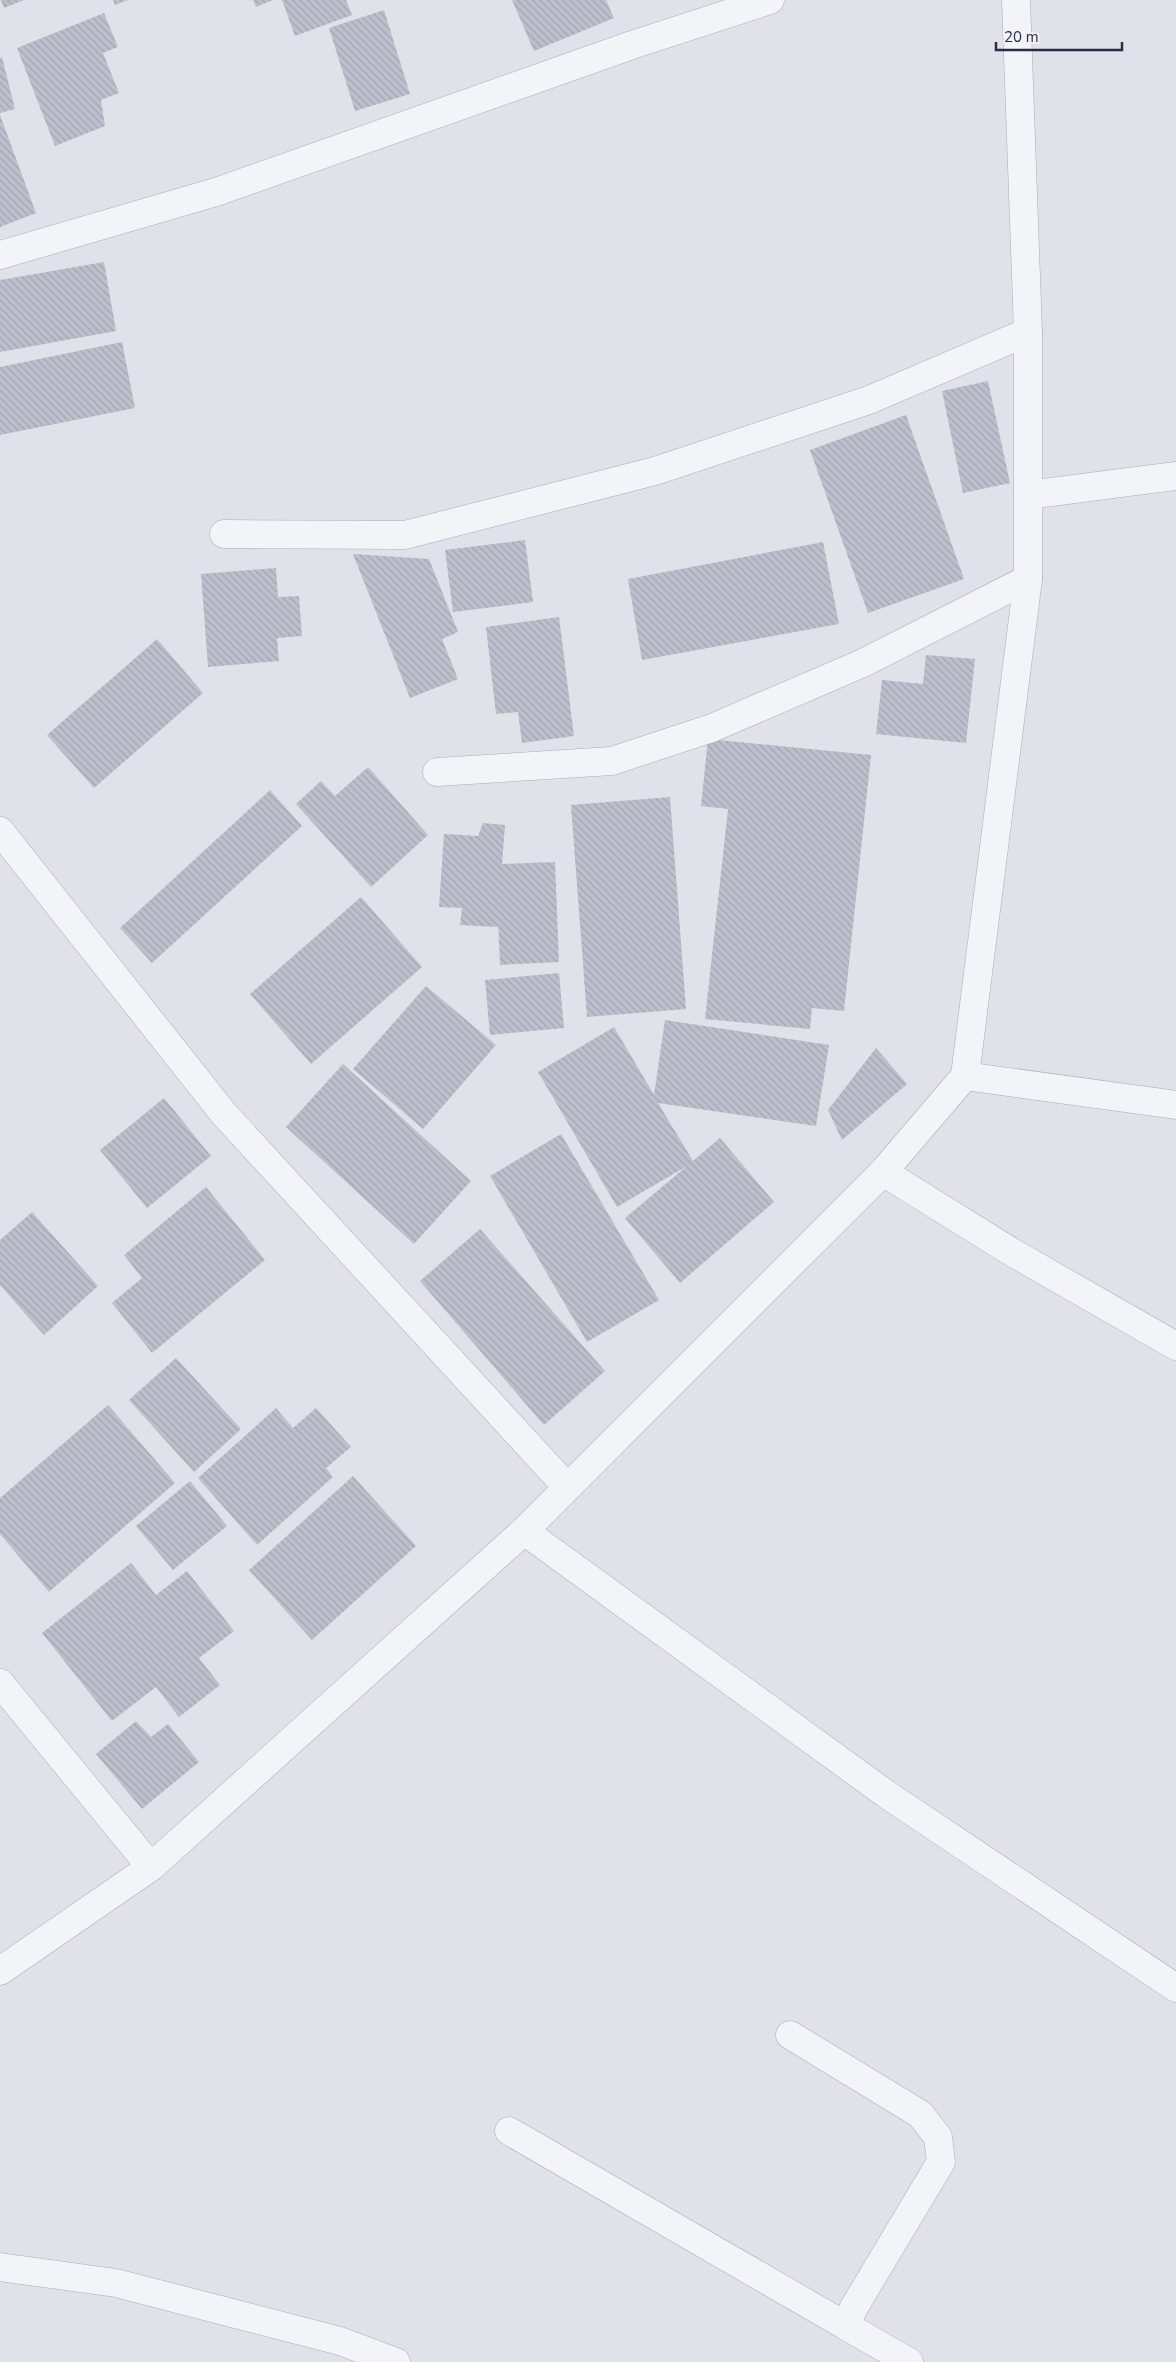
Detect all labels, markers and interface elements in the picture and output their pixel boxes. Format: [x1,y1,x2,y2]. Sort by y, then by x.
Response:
scale bar [996,20,1122,52]
text: 20 m [1004,27,1039,47]

